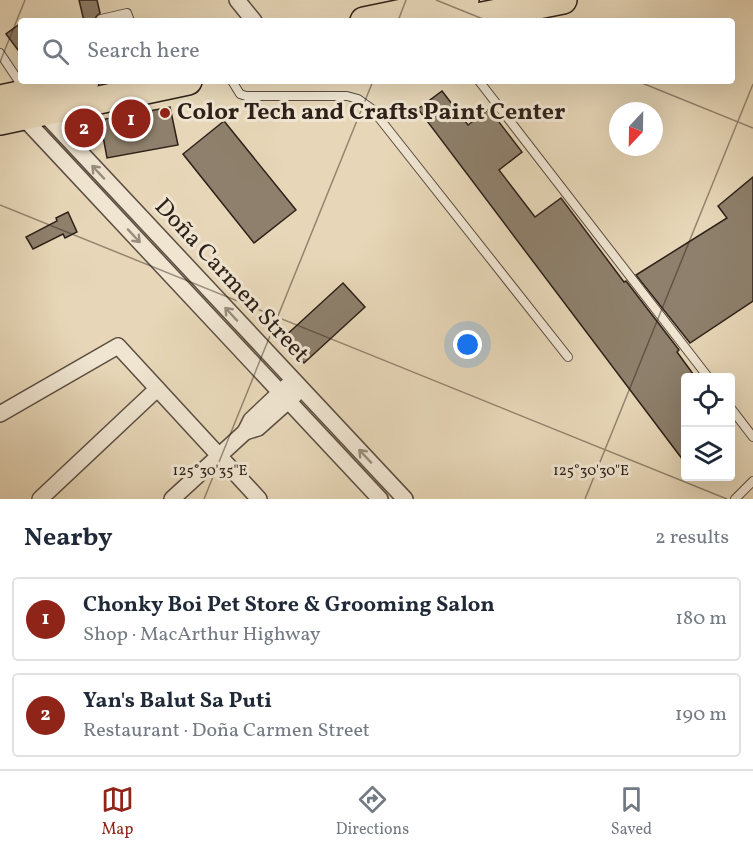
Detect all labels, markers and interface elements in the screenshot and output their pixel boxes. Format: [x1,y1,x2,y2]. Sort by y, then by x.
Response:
search box [18,18,735,84]
icon: search [39,35,72,68]
text: Search here [87,36,200,67]
pin: 1 [112,96,150,142]
place label: Color Tech and Crafts Paint Center [177,96,565,130]
north arrow [609,102,663,156]
pin: 2 [64,106,104,150]
marker: Color Tech and Crafts Paint Center [158,106,172,120]
one-way arrow [91,165,105,180]
street label: Doña Carmen Street [146,191,316,371]
one-way arrow [127,228,141,243]
one-way arrow [224,307,238,322]
your location [453,330,482,359]
map controls [681,373,735,481]
button: locate [681,373,735,427]
button: layers [681,427,735,481]
one-way arrow [357,449,372,464]
text: 125°30'35"E [173,461,247,482]
text: 125°30'30"E [553,461,629,482]
text: Nearby [24,520,113,556]
text: 2 results [655,524,729,552]
text: Chonky Boi Pet Store & Grooming Salon [83,590,495,621]
text: 1 [41,605,50,633]
text: 180 m [675,605,727,633]
text: Shop · MacArthur Highway [83,621,321,649]
text: Yan's Balut Sa Puti [83,686,272,717]
text: 2 [40,701,51,729]
text: 190 m [675,701,727,729]
text: Restaurant · Doña Carmen Street [83,717,370,745]
tab: Map [101,783,134,841]
tab: Directions [336,783,409,841]
tab: Saved [611,783,652,841]

